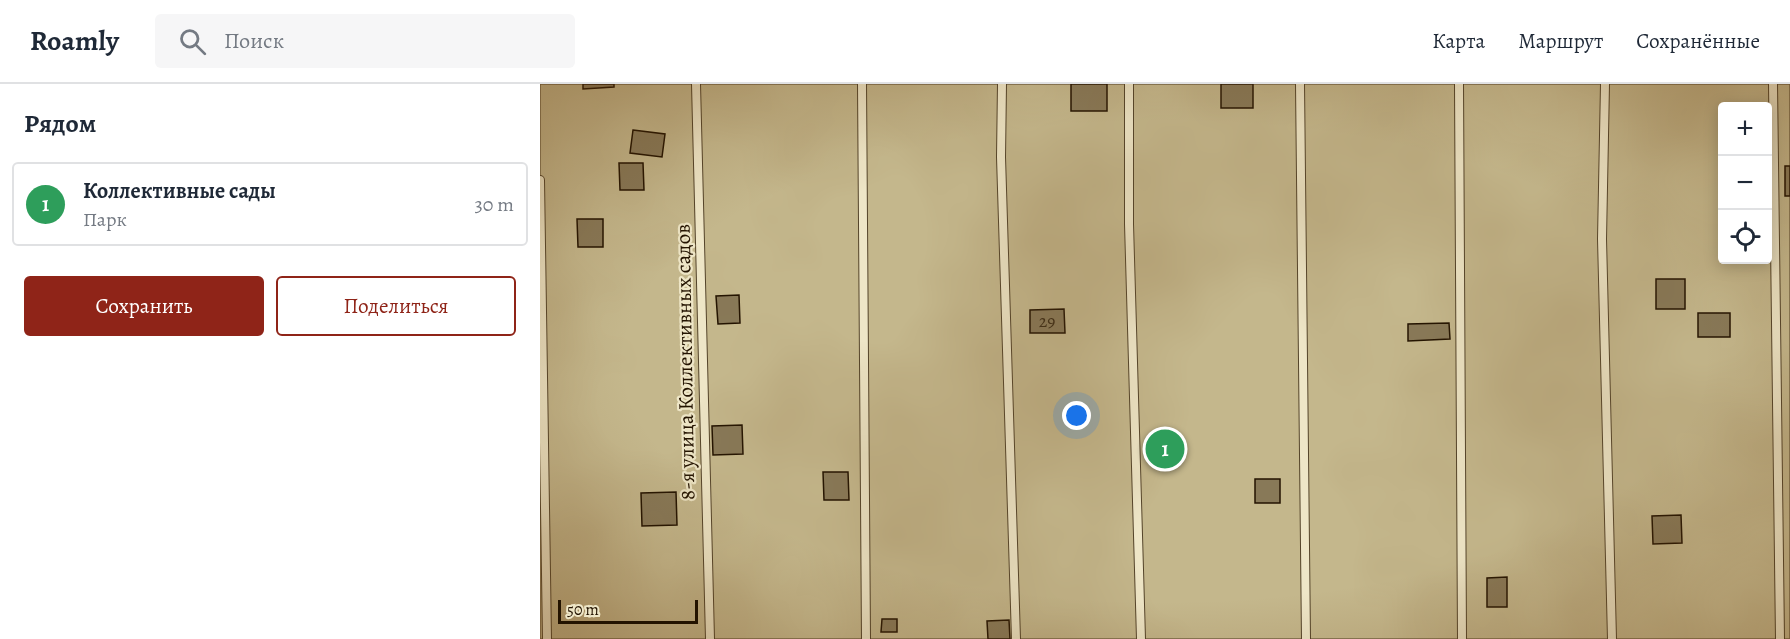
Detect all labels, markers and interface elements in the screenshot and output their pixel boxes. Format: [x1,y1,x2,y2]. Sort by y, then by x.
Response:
search box [155,14,575,68]
text: Roamly [30,22,119,60]
icon: search [176,25,209,58]
text: Поиск [224,26,284,56]
text: Карта [1432,27,1485,55]
text: Маршрут [1518,27,1603,55]
text: Сохранённые [1636,27,1760,55]
map controls [1718,102,1772,264]
button: + [1718,102,1772,156]
text: Рядом [24,106,96,141]
button: − [1718,156,1772,210]
text: Коллективные сады [83,176,276,206]
text: 1 [42,191,49,218]
text: 30 m [474,191,514,218]
text: Парк [83,206,127,233]
button: locate [1718,210,1772,264]
street label: 8-я улица Коллективных садов [669,224,701,500]
button: Сохранить [24,276,264,336]
button: Поделиться [276,276,516,336]
house number: 29 [1039,309,1055,333]
your location [1062,401,1091,430]
pin: 1 [1146,426,1184,472]
scale bar [558,597,698,624]
text: 50 m [567,599,599,621]

